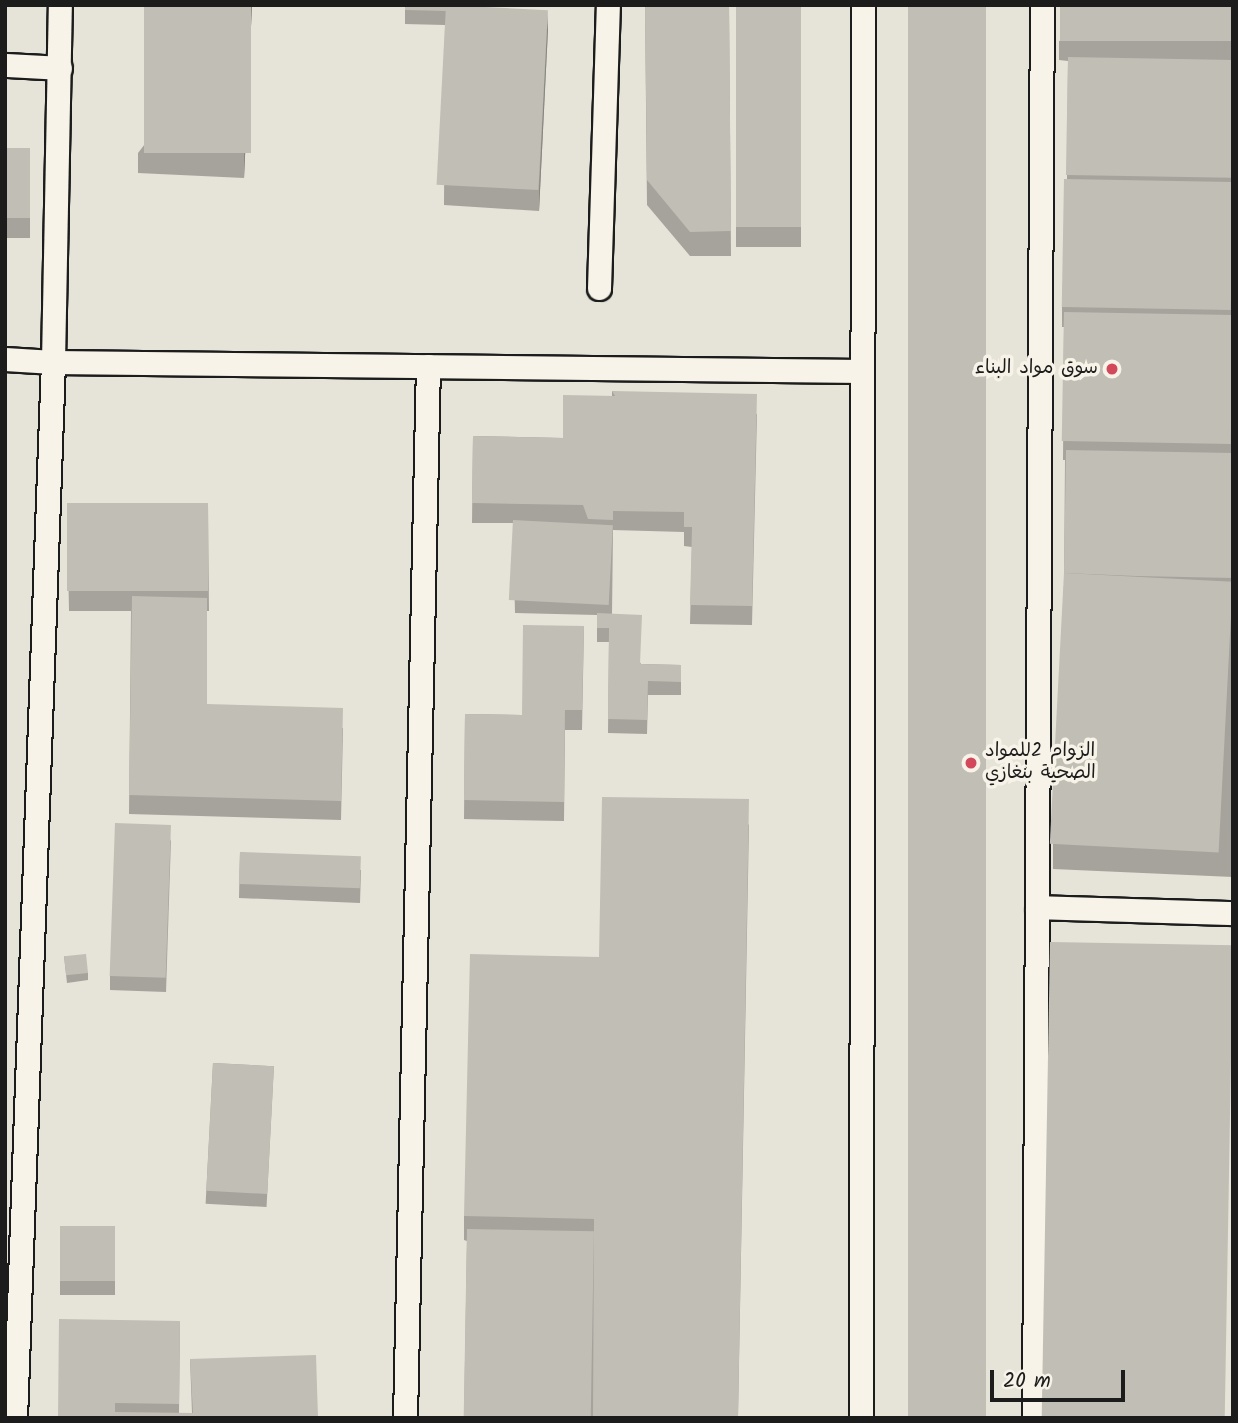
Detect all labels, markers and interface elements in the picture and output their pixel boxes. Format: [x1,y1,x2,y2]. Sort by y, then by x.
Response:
place label: سوق مواد البناء [975,358,1098,380]
marker: سوق مواد البناء [1104,361,1120,377]
place label: الزوام 2للمواد الصحية بنغازي [985,741,1096,785]
marker: الزوام 2للمواد الصحية بنغازي [963,755,979,771]
scale bar [993,1356,1128,1400]
text: 20 m [1003,1365,1051,1398]

